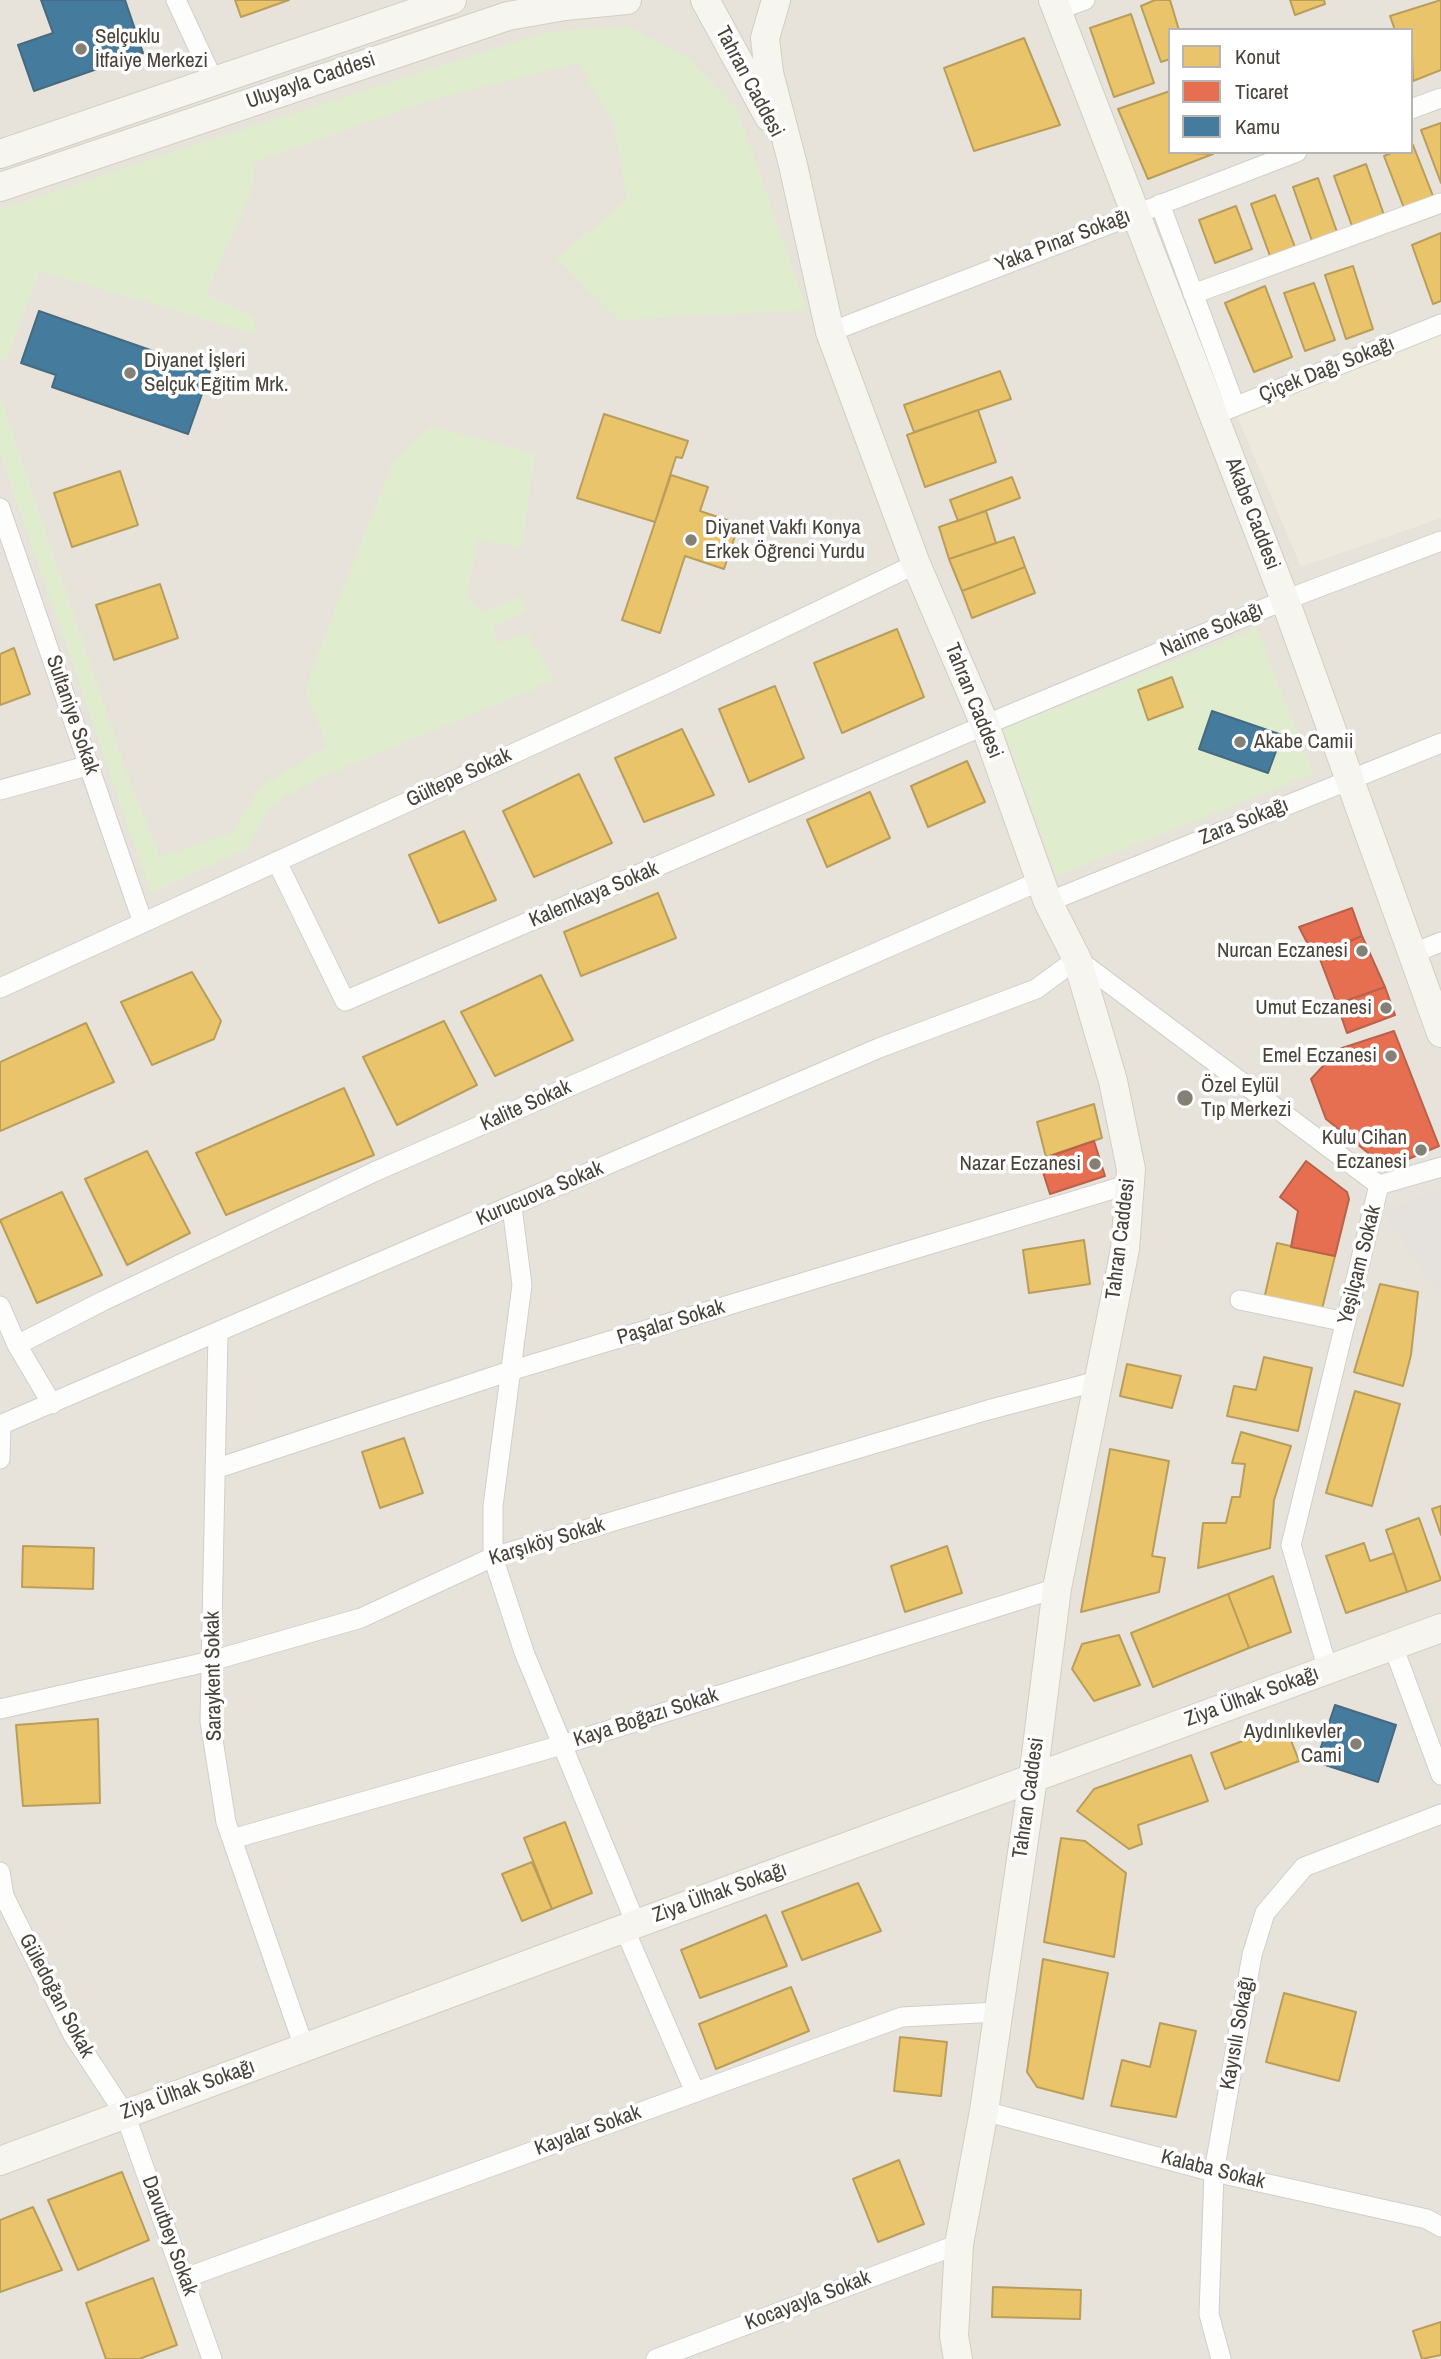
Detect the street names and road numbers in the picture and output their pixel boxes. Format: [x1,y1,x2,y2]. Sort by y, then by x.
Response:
street label: Tahran Caddesi [709,22,789,142]
street label: Uluyayla Caddesi [243,47,379,115]
street label: Yaka Pınar Sokağı [992,204,1134,278]
street label: Çiçek Dağı Sokağı [1256,331,1398,409]
street label: Akabe Caddesi [1219,455,1285,573]
street label: Naime Sokağı [1157,597,1267,663]
street label: Tahran Caddesi [938,640,1008,762]
street label: Sultaniye Sokak [40,652,104,778]
street label: Gültepe Sokak [402,743,516,813]
street label: Zara Sokağı [1196,793,1292,851]
street label: Kalemkaya Sokak [526,856,662,934]
street label: Kalite Sokak [477,1075,575,1137]
street label: Kurucuova Sokak [473,1156,607,1232]
street label: Tahran Caddesi [1101,1177,1141,1301]
street label: Yeşilçam Sokak [1333,1203,1387,1327]
street label: Paşalar Sokak [614,1295,728,1351]
street label: Karşıköy Sokak [486,1512,608,1572]
street label: Saraykent Sokak [200,1611,228,1741]
street label: Ziya Ülhak Sokağı [1182,1661,1322,1733]
street label: Kaya Boğazı Sokak [571,1683,721,1753]
street label: Tahran Caddesi [1008,1736,1050,1860]
street label: Ziya Ülhak Sokağı [650,1857,790,1929]
street label: Güledoğan Sokak [13,1930,99,2062]
street label: Kayısılı Sokağı [1216,1974,1260,2092]
street label: Ziya Ülhak Sokağı [118,2054,258,2126]
street label: Kayalar Sokak [532,2100,644,2162]
street label: Kalaba Sokak [1158,2145,1268,2195]
street label: Davutbey Sokak [136,2173,202,2299]
street label: Kocayayla Sokak [742,2266,874,2336]

